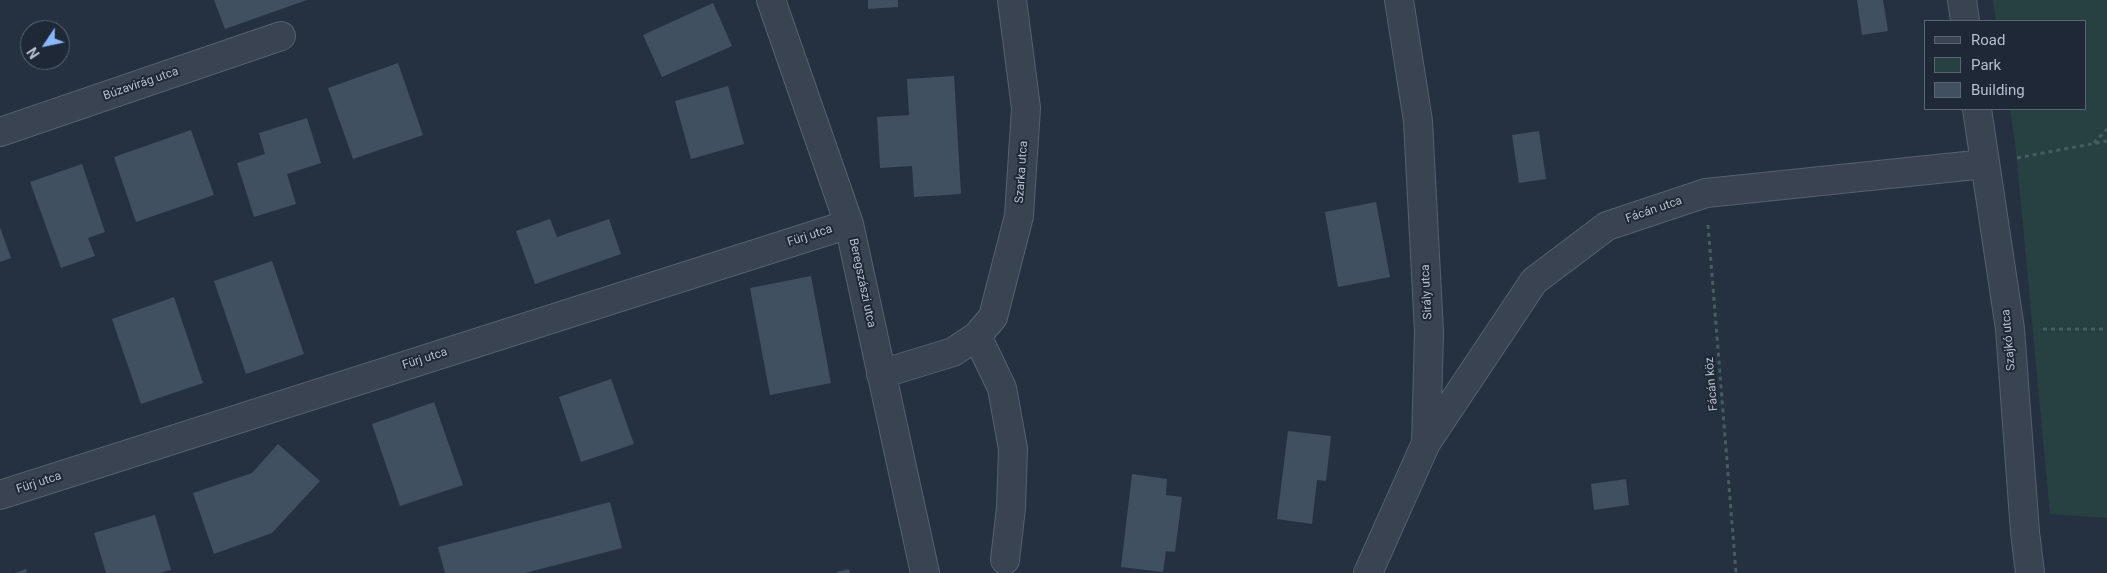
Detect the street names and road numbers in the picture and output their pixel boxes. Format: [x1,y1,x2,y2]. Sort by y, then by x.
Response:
street label: Búzavirág utca [101,64,181,104]
street label: Szarka utca [1013,140,1031,204]
street label: Fácán utca [1624,194,1684,226]
street label: Fürj utca [786,222,834,250]
street label: Beregszászi utca [846,237,878,329]
street label: Sirály utca [1418,264,1436,320]
street label: Szajkó utca [1999,309,2019,371]
street label: Fürj utca [401,345,449,373]
street label: Fácán köz [1702,356,1722,412]
street label: Fürj utca [15,469,63,497]

